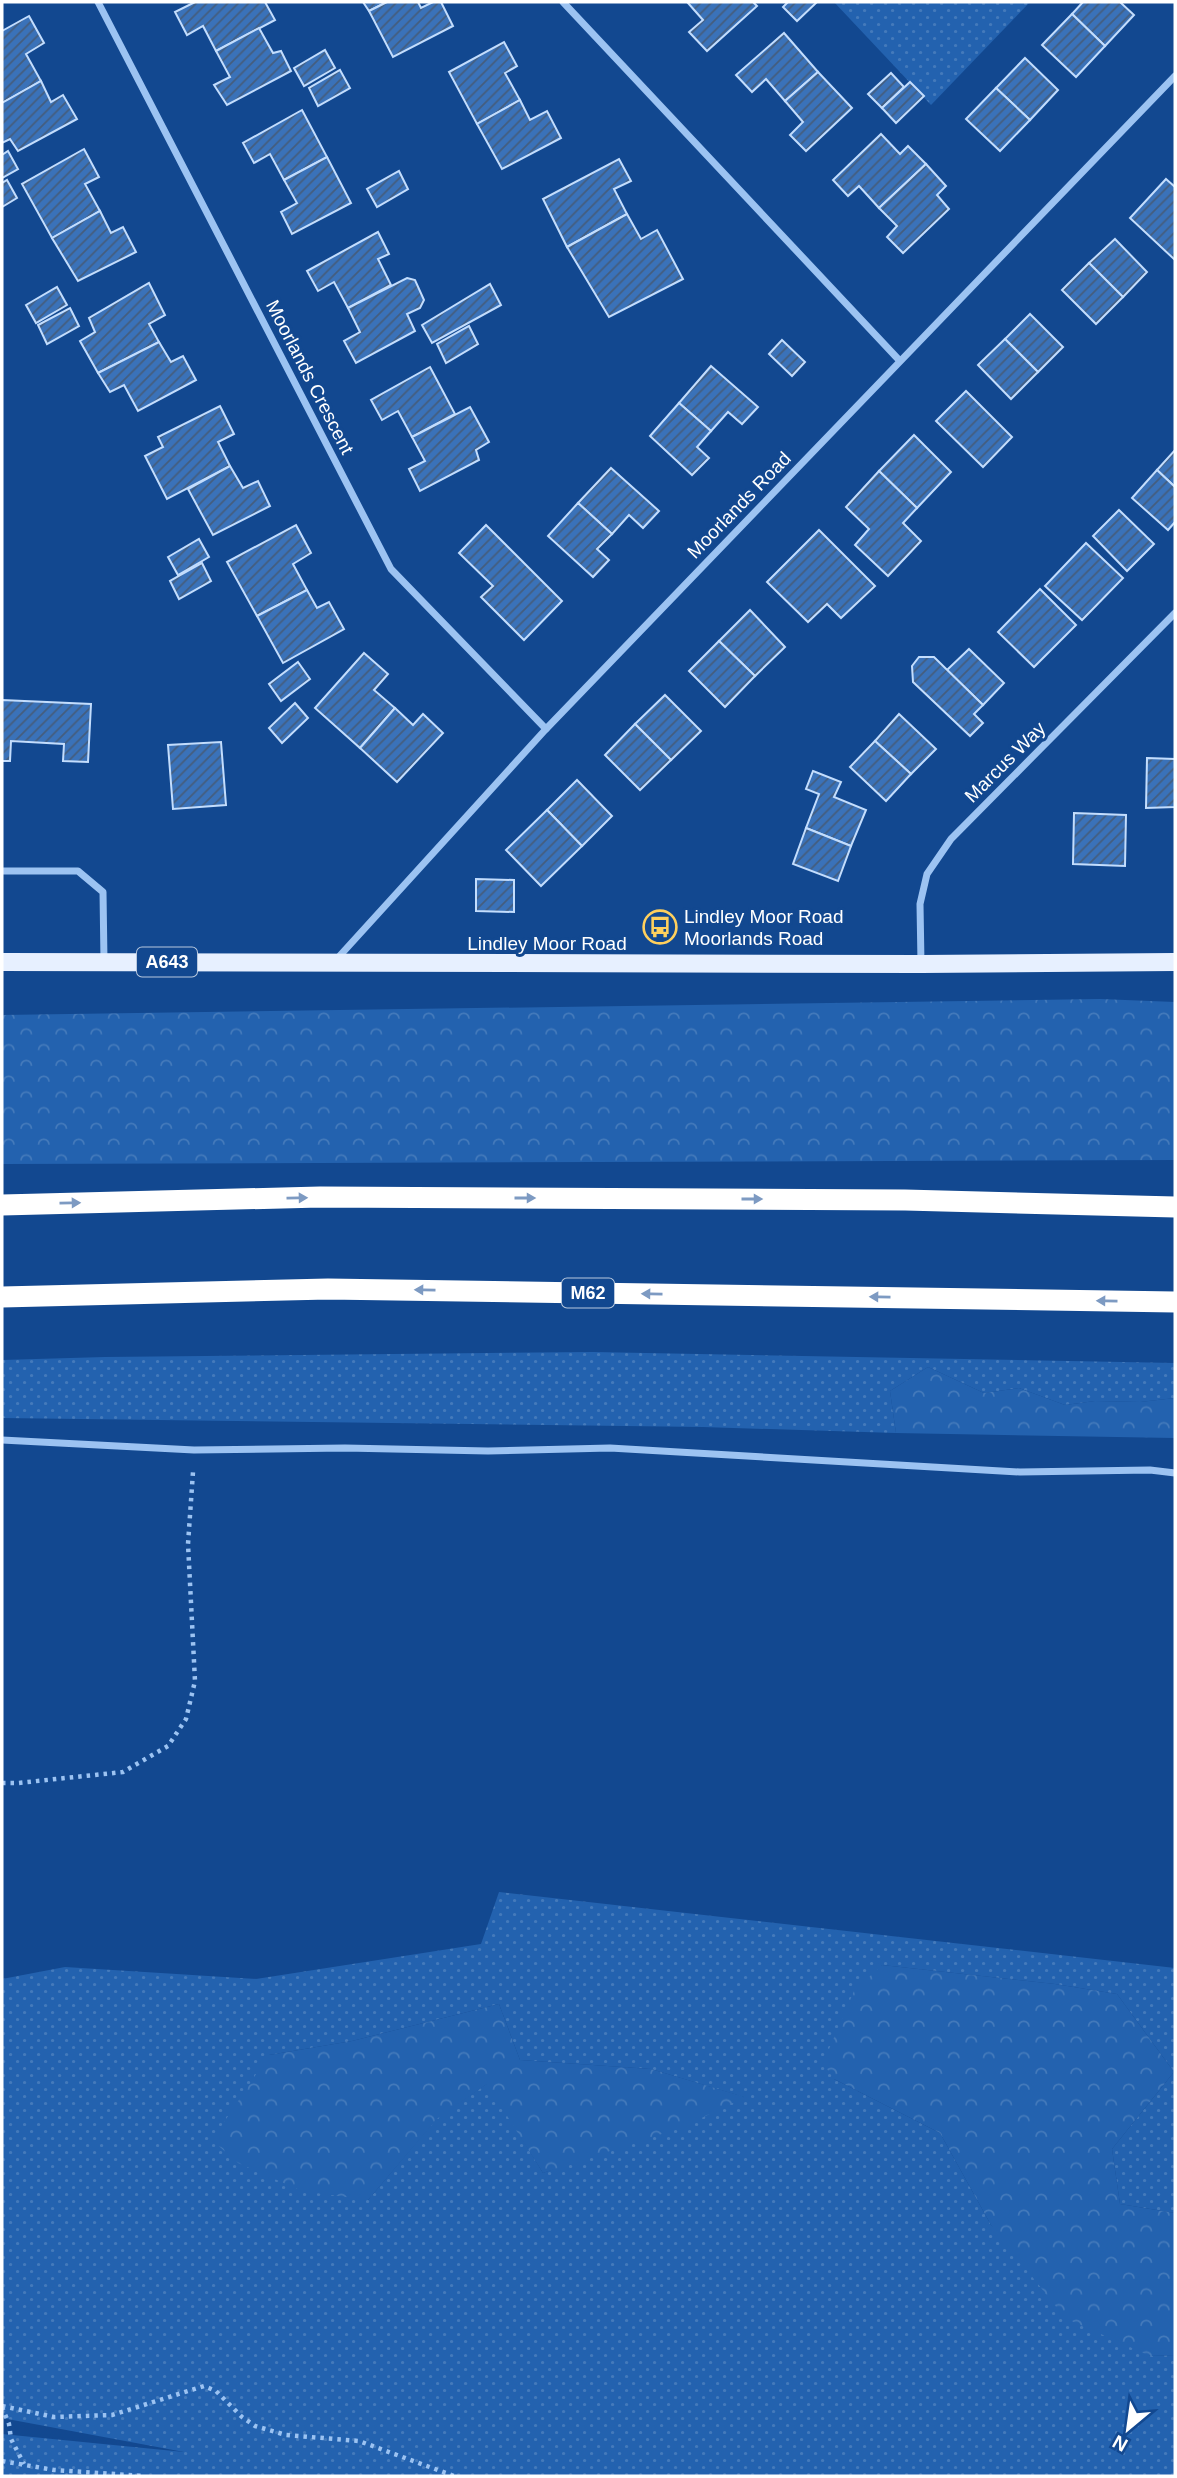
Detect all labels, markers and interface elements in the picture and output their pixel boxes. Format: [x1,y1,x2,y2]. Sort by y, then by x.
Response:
street label: Moorlands Crescent [262,296,358,458]
street label: Moorlands Road [683,448,795,562]
street label: Marcus Way [960,717,1050,807]
place label: Lindley Moor Road Moorlands Road [684,906,843,949]
bus stop icon: Lindley Moor Road Moorlands Road [641,908,679,946]
street label: Lindley Moor Road [467,933,627,954]
road number: A643 [137,947,197,976]
one-way arrow [287,1192,309,1203]
one-way arrow [514,1192,536,1204]
one-way arrow [742,1193,764,1205]
one-way arrow [59,1197,81,1209]
road number: M62 [562,1278,614,1308]
one-way arrow [413,1284,435,1296]
one-way arrow [641,1288,663,1299]
one-way arrow [868,1291,890,1303]
one-way arrow [1096,1295,1118,1307]
north arrow [1093,2394,1163,2464]
text: N [1109,2431,1131,2456]

